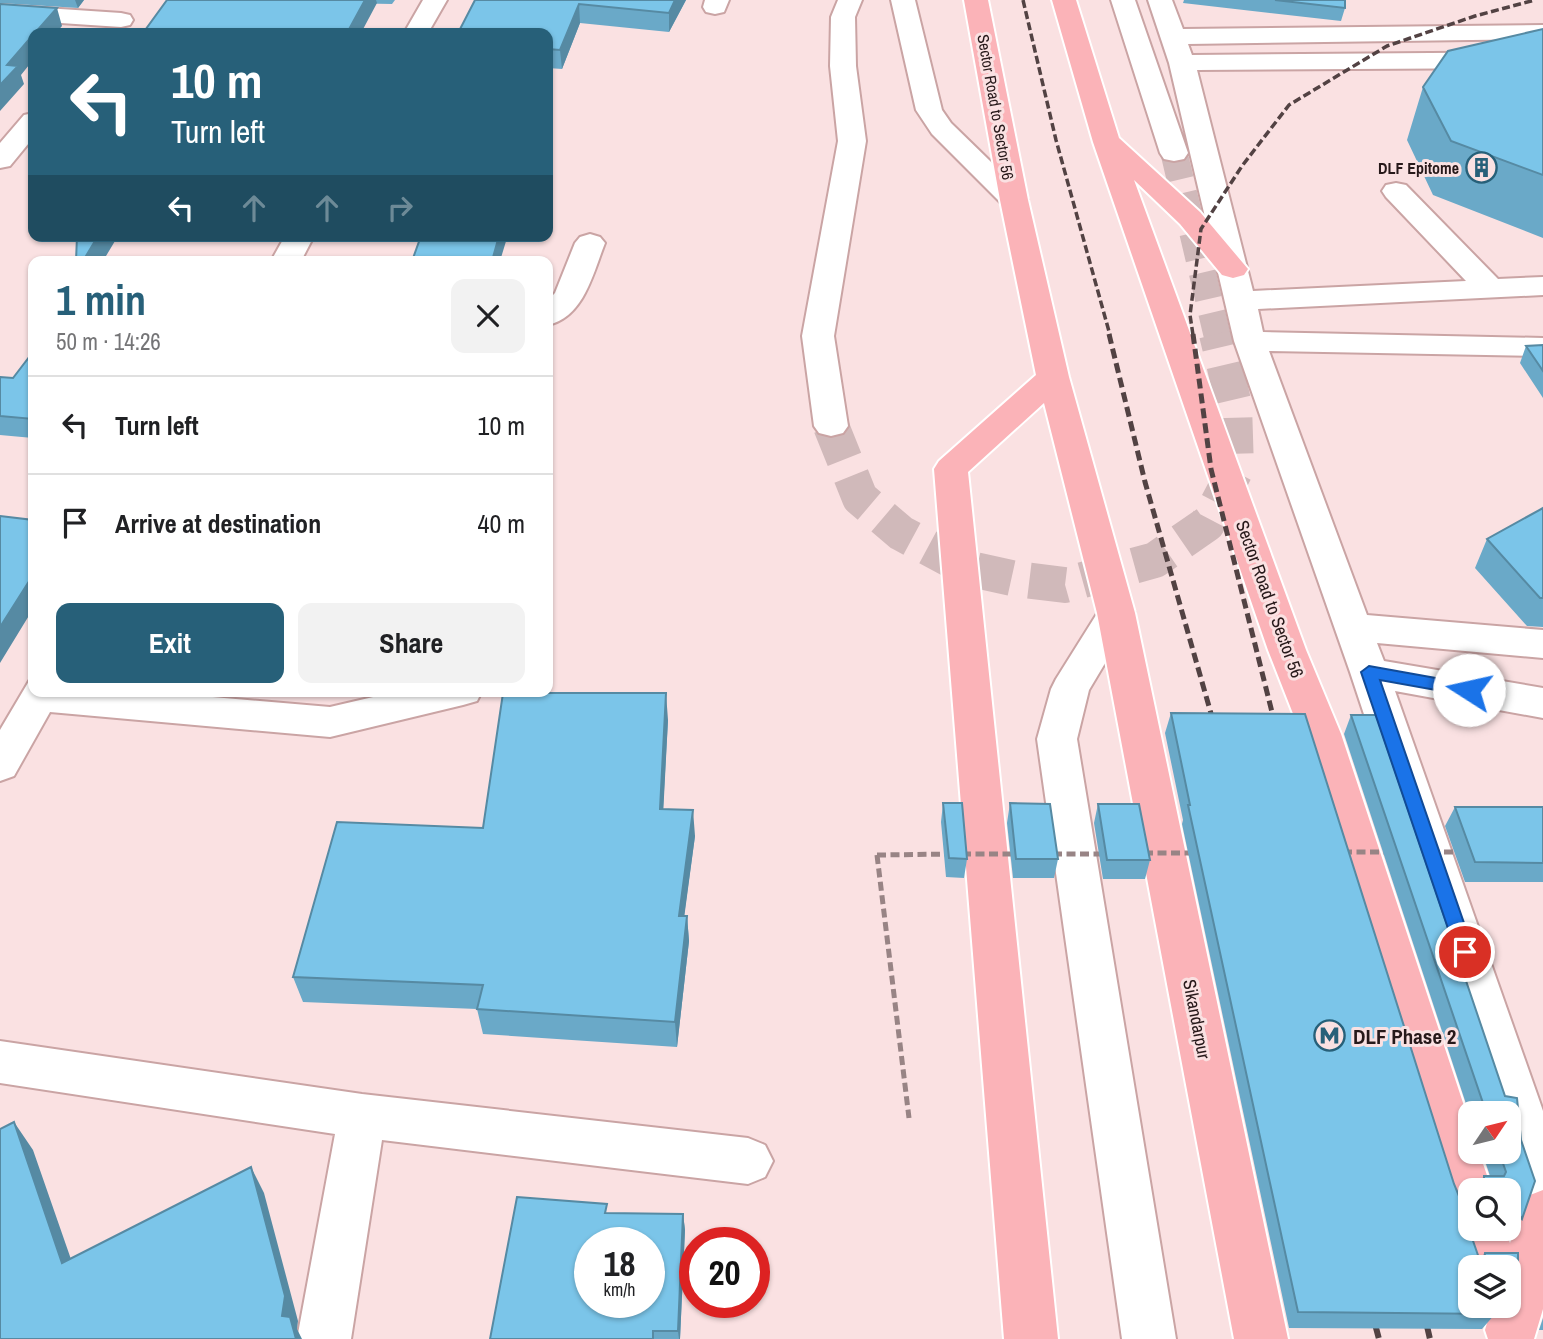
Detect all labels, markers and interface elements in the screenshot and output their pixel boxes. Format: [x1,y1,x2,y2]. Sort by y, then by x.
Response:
street label: Sector Road to Sector 56 [972,33,1020,181]
text: 10 m [171,47,263,113]
icon: left [56,56,147,147]
text: Turn left [171,110,265,153]
building icon: DLF Epitome [1465,151,1499,185]
place label: DLF Epitome [1378,157,1459,179]
icon: left [162,189,200,227]
icon: ahead [235,189,273,227]
icon: ahead [308,189,346,227]
icon: right [381,189,419,227]
text: 1 min [56,272,146,328]
button: close [451,279,525,353]
text: 50 m · 14:26 [56,326,161,357]
icon: left [56,406,94,444]
text: Turn left [115,408,199,443]
text: 10 m [478,408,525,443]
icon: arrive [56,504,94,542]
text: Arrive at destination [115,506,321,541]
text: 40 m [478,506,525,541]
street label: Sector Road to Sector 56 [1230,517,1310,681]
button: Exit [56,603,284,683]
button: Share [298,603,525,683]
position arrow [1432,653,1506,727]
pin [1435,922,1495,982]
icon: arrive [1446,933,1484,971]
street label: Sikandarpur [1177,977,1217,1061]
metro station icon: DLF Phase 2 [1313,1019,1347,1053]
place label: DLF Phase 2 [1353,1022,1456,1051]
north arrow [1458,1101,1521,1164]
map controls [1458,1101,1521,1318]
button: search [1458,1178,1521,1241]
speed limit sign: 20 [679,1227,770,1318]
text: 18 [604,1240,635,1287]
button: layers [1458,1255,1521,1318]
text: km/h [604,1277,636,1302]

